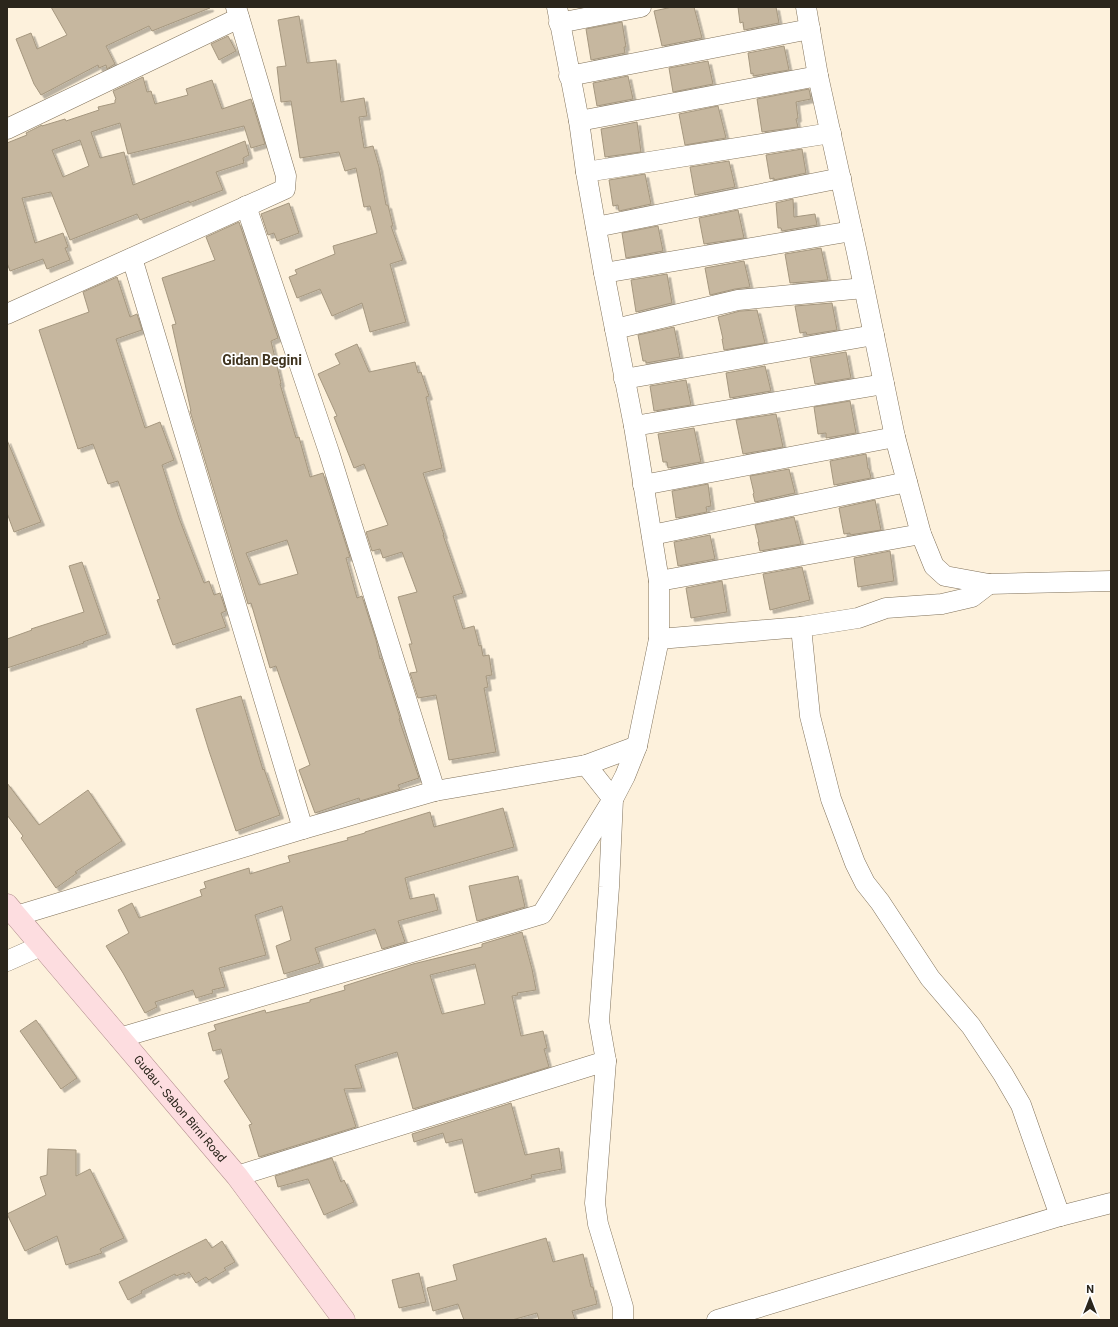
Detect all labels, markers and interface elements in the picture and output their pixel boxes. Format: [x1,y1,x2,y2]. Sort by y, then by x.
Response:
district label: Gidan Begini [222,352,302,368]
street label: Gudau - Sabon Birni Road [131,1052,229,1165]
north arrow [1070,1279,1110,1319]
text: N [1086,1283,1094,1296]

